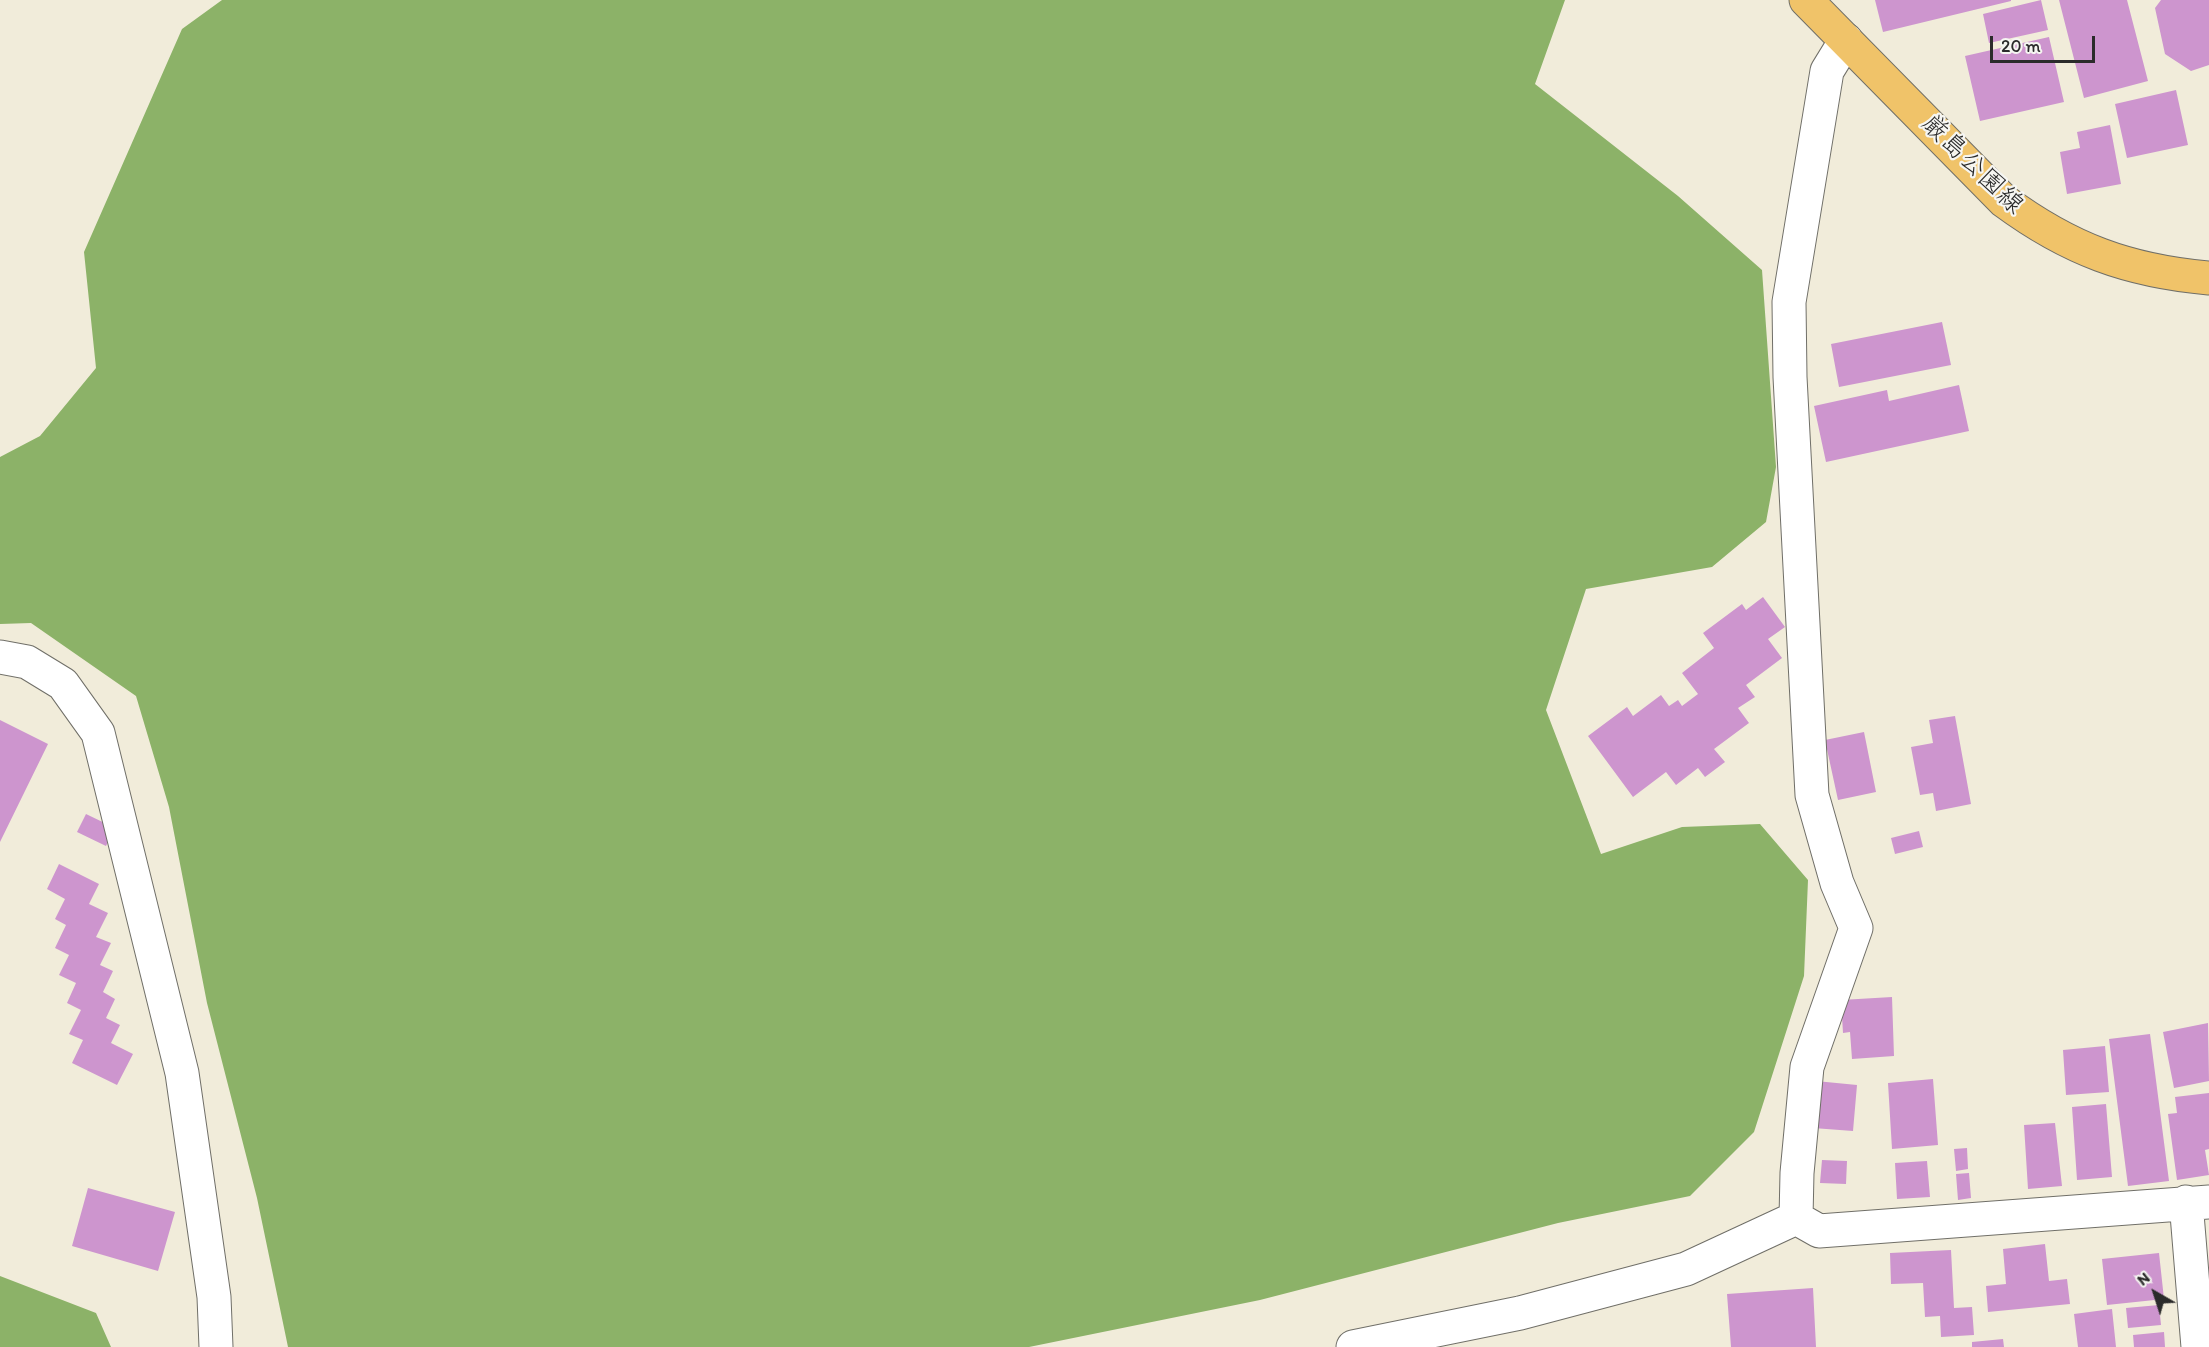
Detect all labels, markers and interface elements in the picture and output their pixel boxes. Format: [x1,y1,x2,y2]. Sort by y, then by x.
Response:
scale bar [1993,24,2098,62]
text: 20 m [2001,35,2041,57]
street label: 厳島公園線 [1914,109,2030,221]
north arrow [2125,1263,2185,1323]
text: N [2133,1268,2154,1289]

